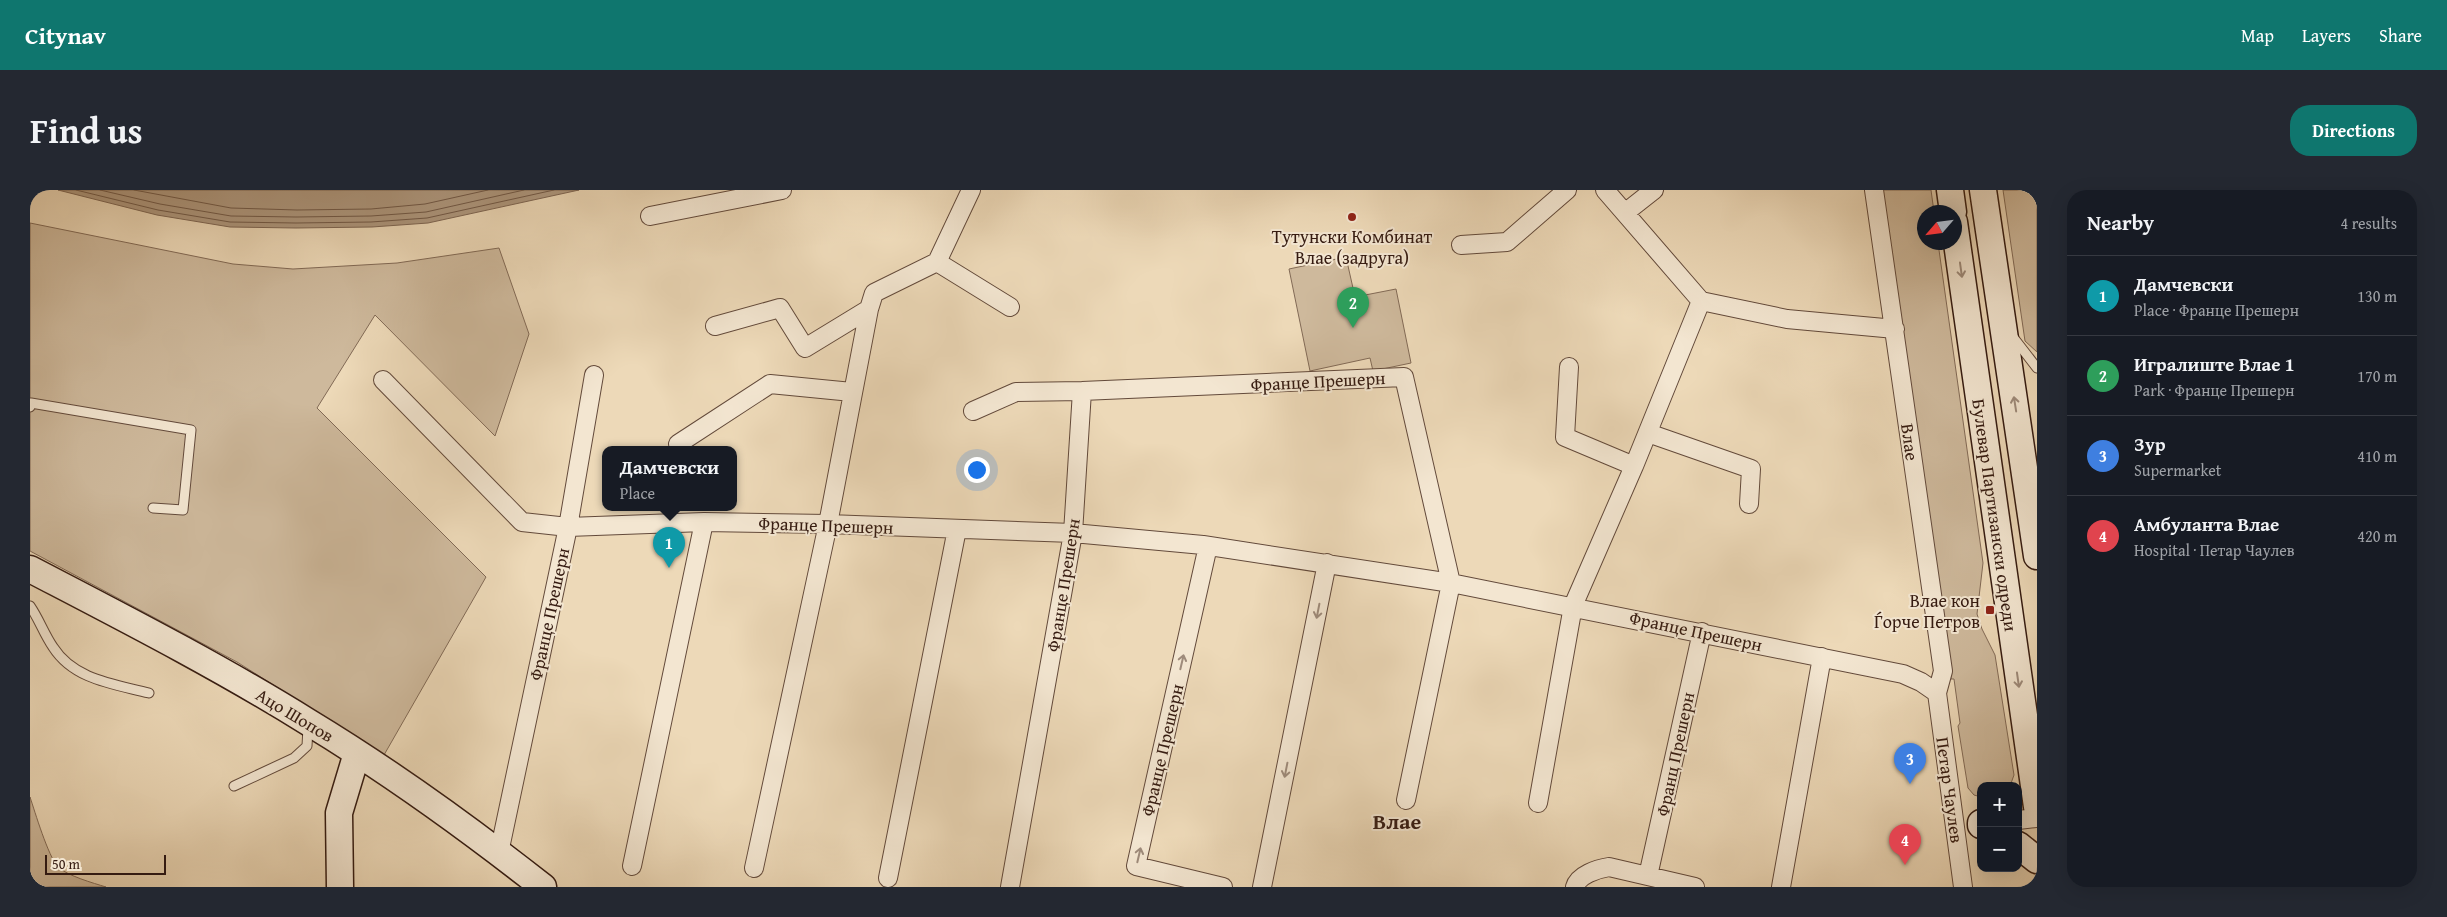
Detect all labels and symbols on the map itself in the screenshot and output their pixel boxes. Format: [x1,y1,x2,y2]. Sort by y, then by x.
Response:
north arrow [1917,205,1962,250]
marker: Тутунски Комбинат Влае (задруга) [1346,211,1358,223]
place label: Тутунски Комбинат Влае (задруга) [1272,223,1432,271]
one-way arrow [1956,262,1966,278]
pin: 2 [1337,287,1369,328]
street label: Францe Прешерн [1250,364,1386,398]
one-way arrow [2010,396,2020,412]
street label: Булевар Партизански одреди [1965,397,2025,633]
street label: Влае [1894,422,1926,462]
your location [964,457,990,483]
street label: Францe Прешерн [758,509,894,541]
street label: Франце Прешерн [1039,516,1087,654]
pin: 1 [653,527,685,568]
street label: Франце Прешерн [522,545,576,683]
place label: Влае кон Ѓорче Петров [1874,587,1980,635]
one-way arrow [1312,602,1322,618]
street label: Францe Прешерн [1627,604,1765,658]
marker: Влае кон Ѓорче Петров [1984,604,1996,616]
one-way arrow [1178,655,1187,671]
one-way arrow [2014,671,2024,687]
street label: Ацо Шопов [251,681,339,749]
street label: Францe Прешерн [1134,681,1190,819]
street label: Франц Прешерн [1649,689,1701,819]
street label: Петар Чаулев [1929,735,1971,845]
pin: 3 [1894,743,1926,784]
one-way arrow [1280,762,1290,778]
district label: Влае [1373,805,1421,837]
pin: 4 [1889,824,1921,865]
one-way arrow [1135,847,1144,863]
scale bar [45,852,166,875]

